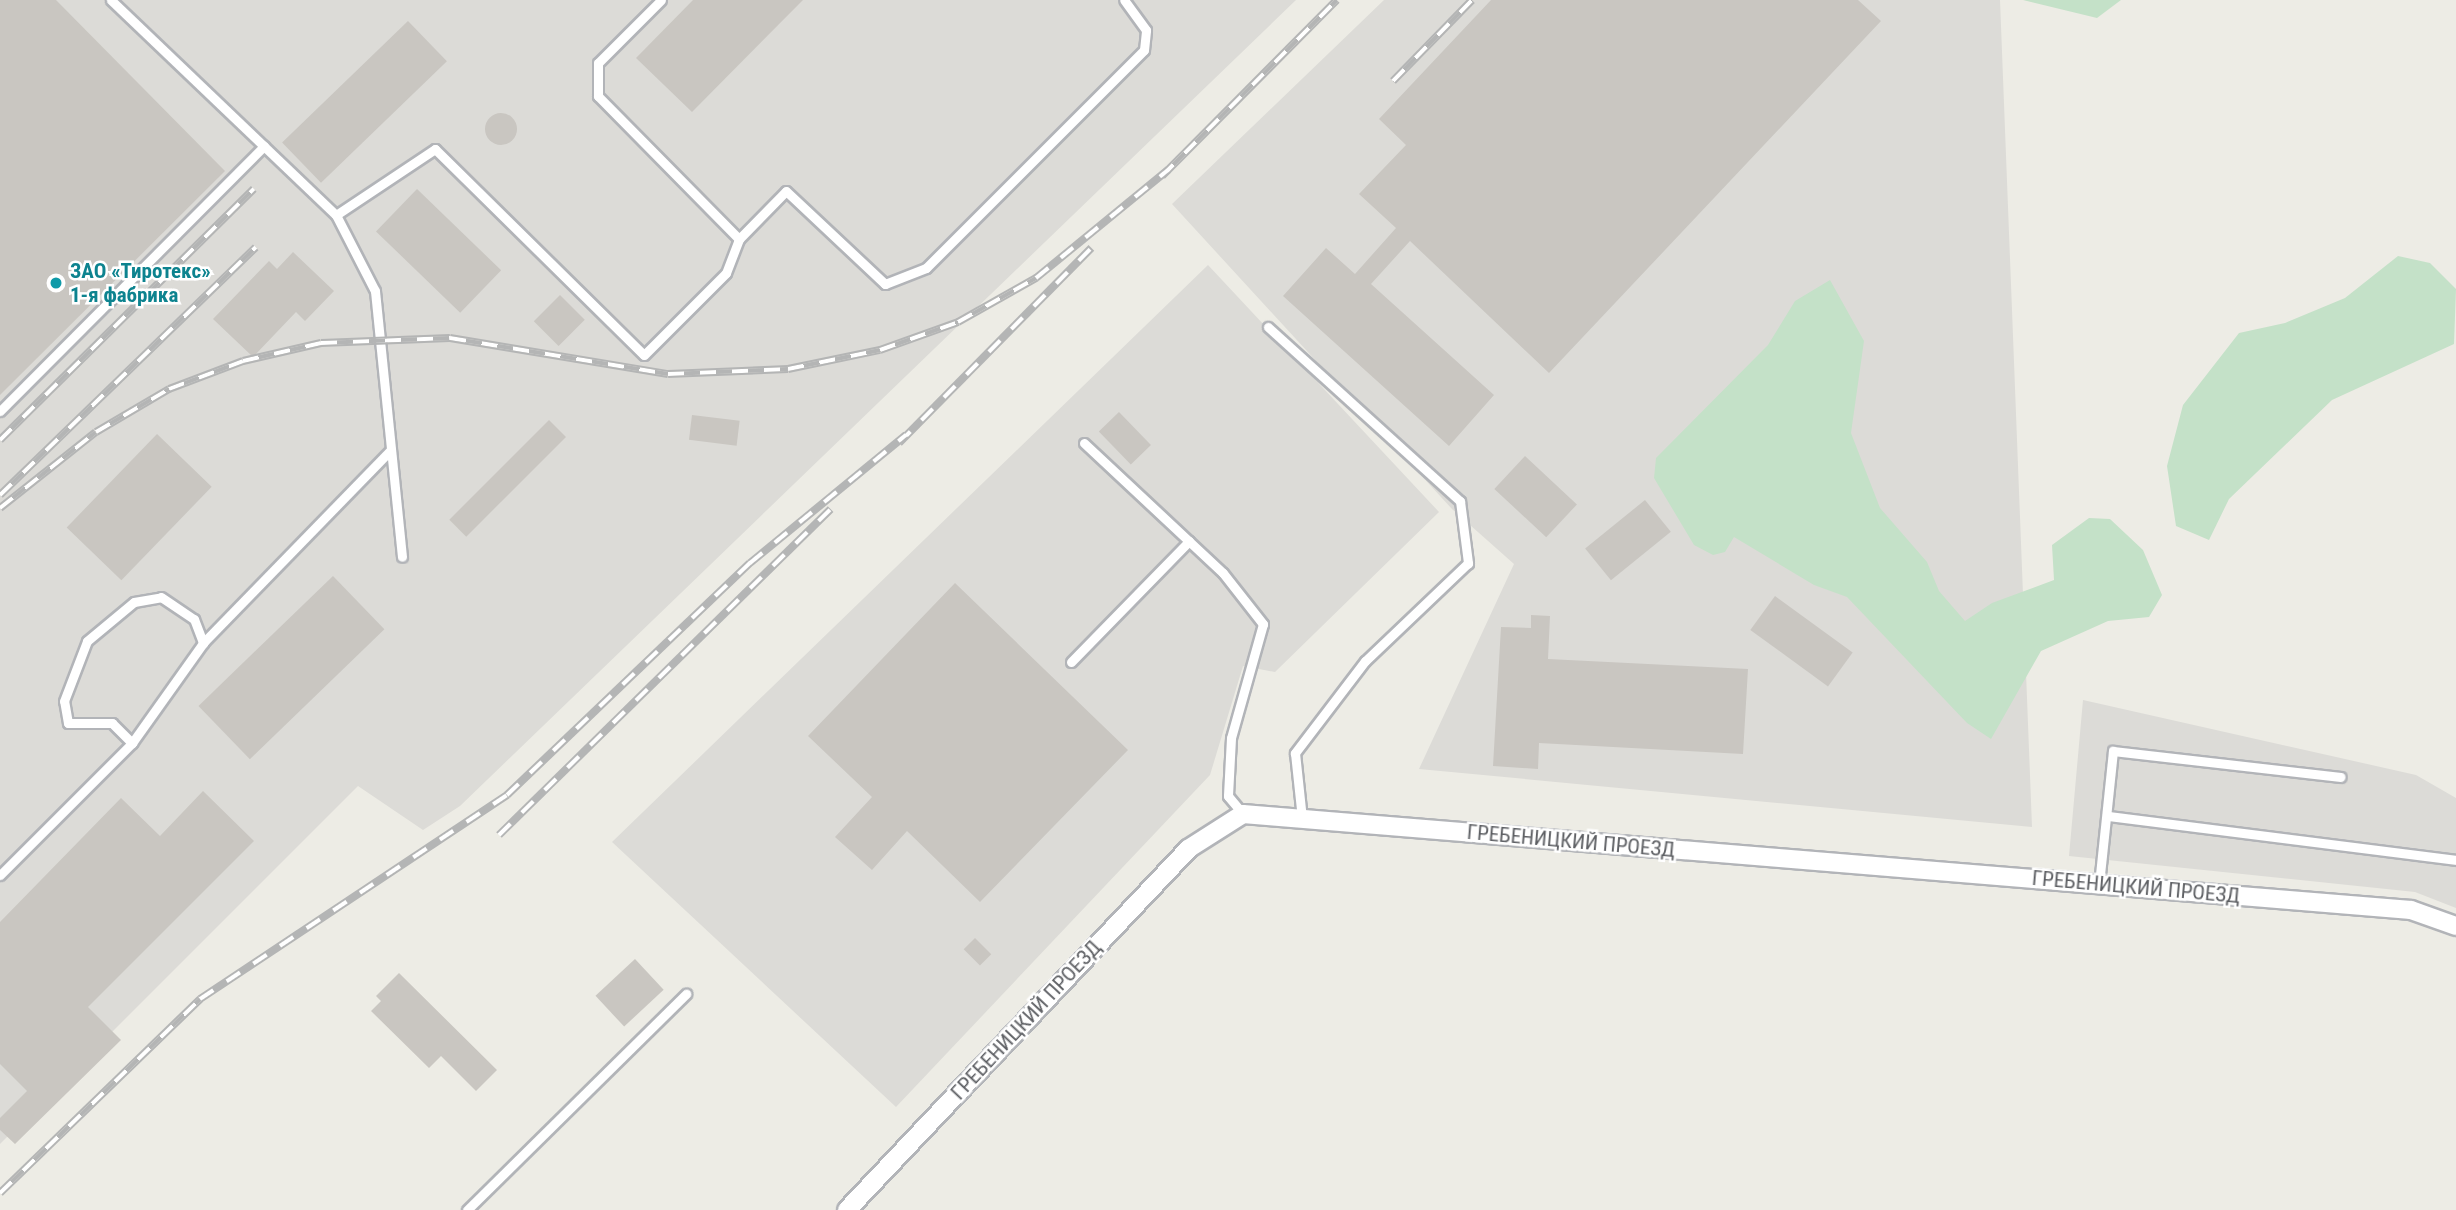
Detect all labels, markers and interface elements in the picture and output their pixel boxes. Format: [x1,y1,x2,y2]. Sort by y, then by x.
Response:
place label: ЗАО «Тиротекс» 1-я фабрика [70,258,211,308]
marker: ЗАО «Тиротекс» 1-я фабрика [48,275,64,291]
street label: ГРЕБЕНИЦКИЙ ПРОЕЗД [1466,819,1676,863]
street label: ГРЕБЕНИЦКИЙ ПРОЕЗД [2031,865,2241,909]
street label: ГРЕБЕНИЦКИЙ ПРОЕЗД [946,935,1106,1105]

